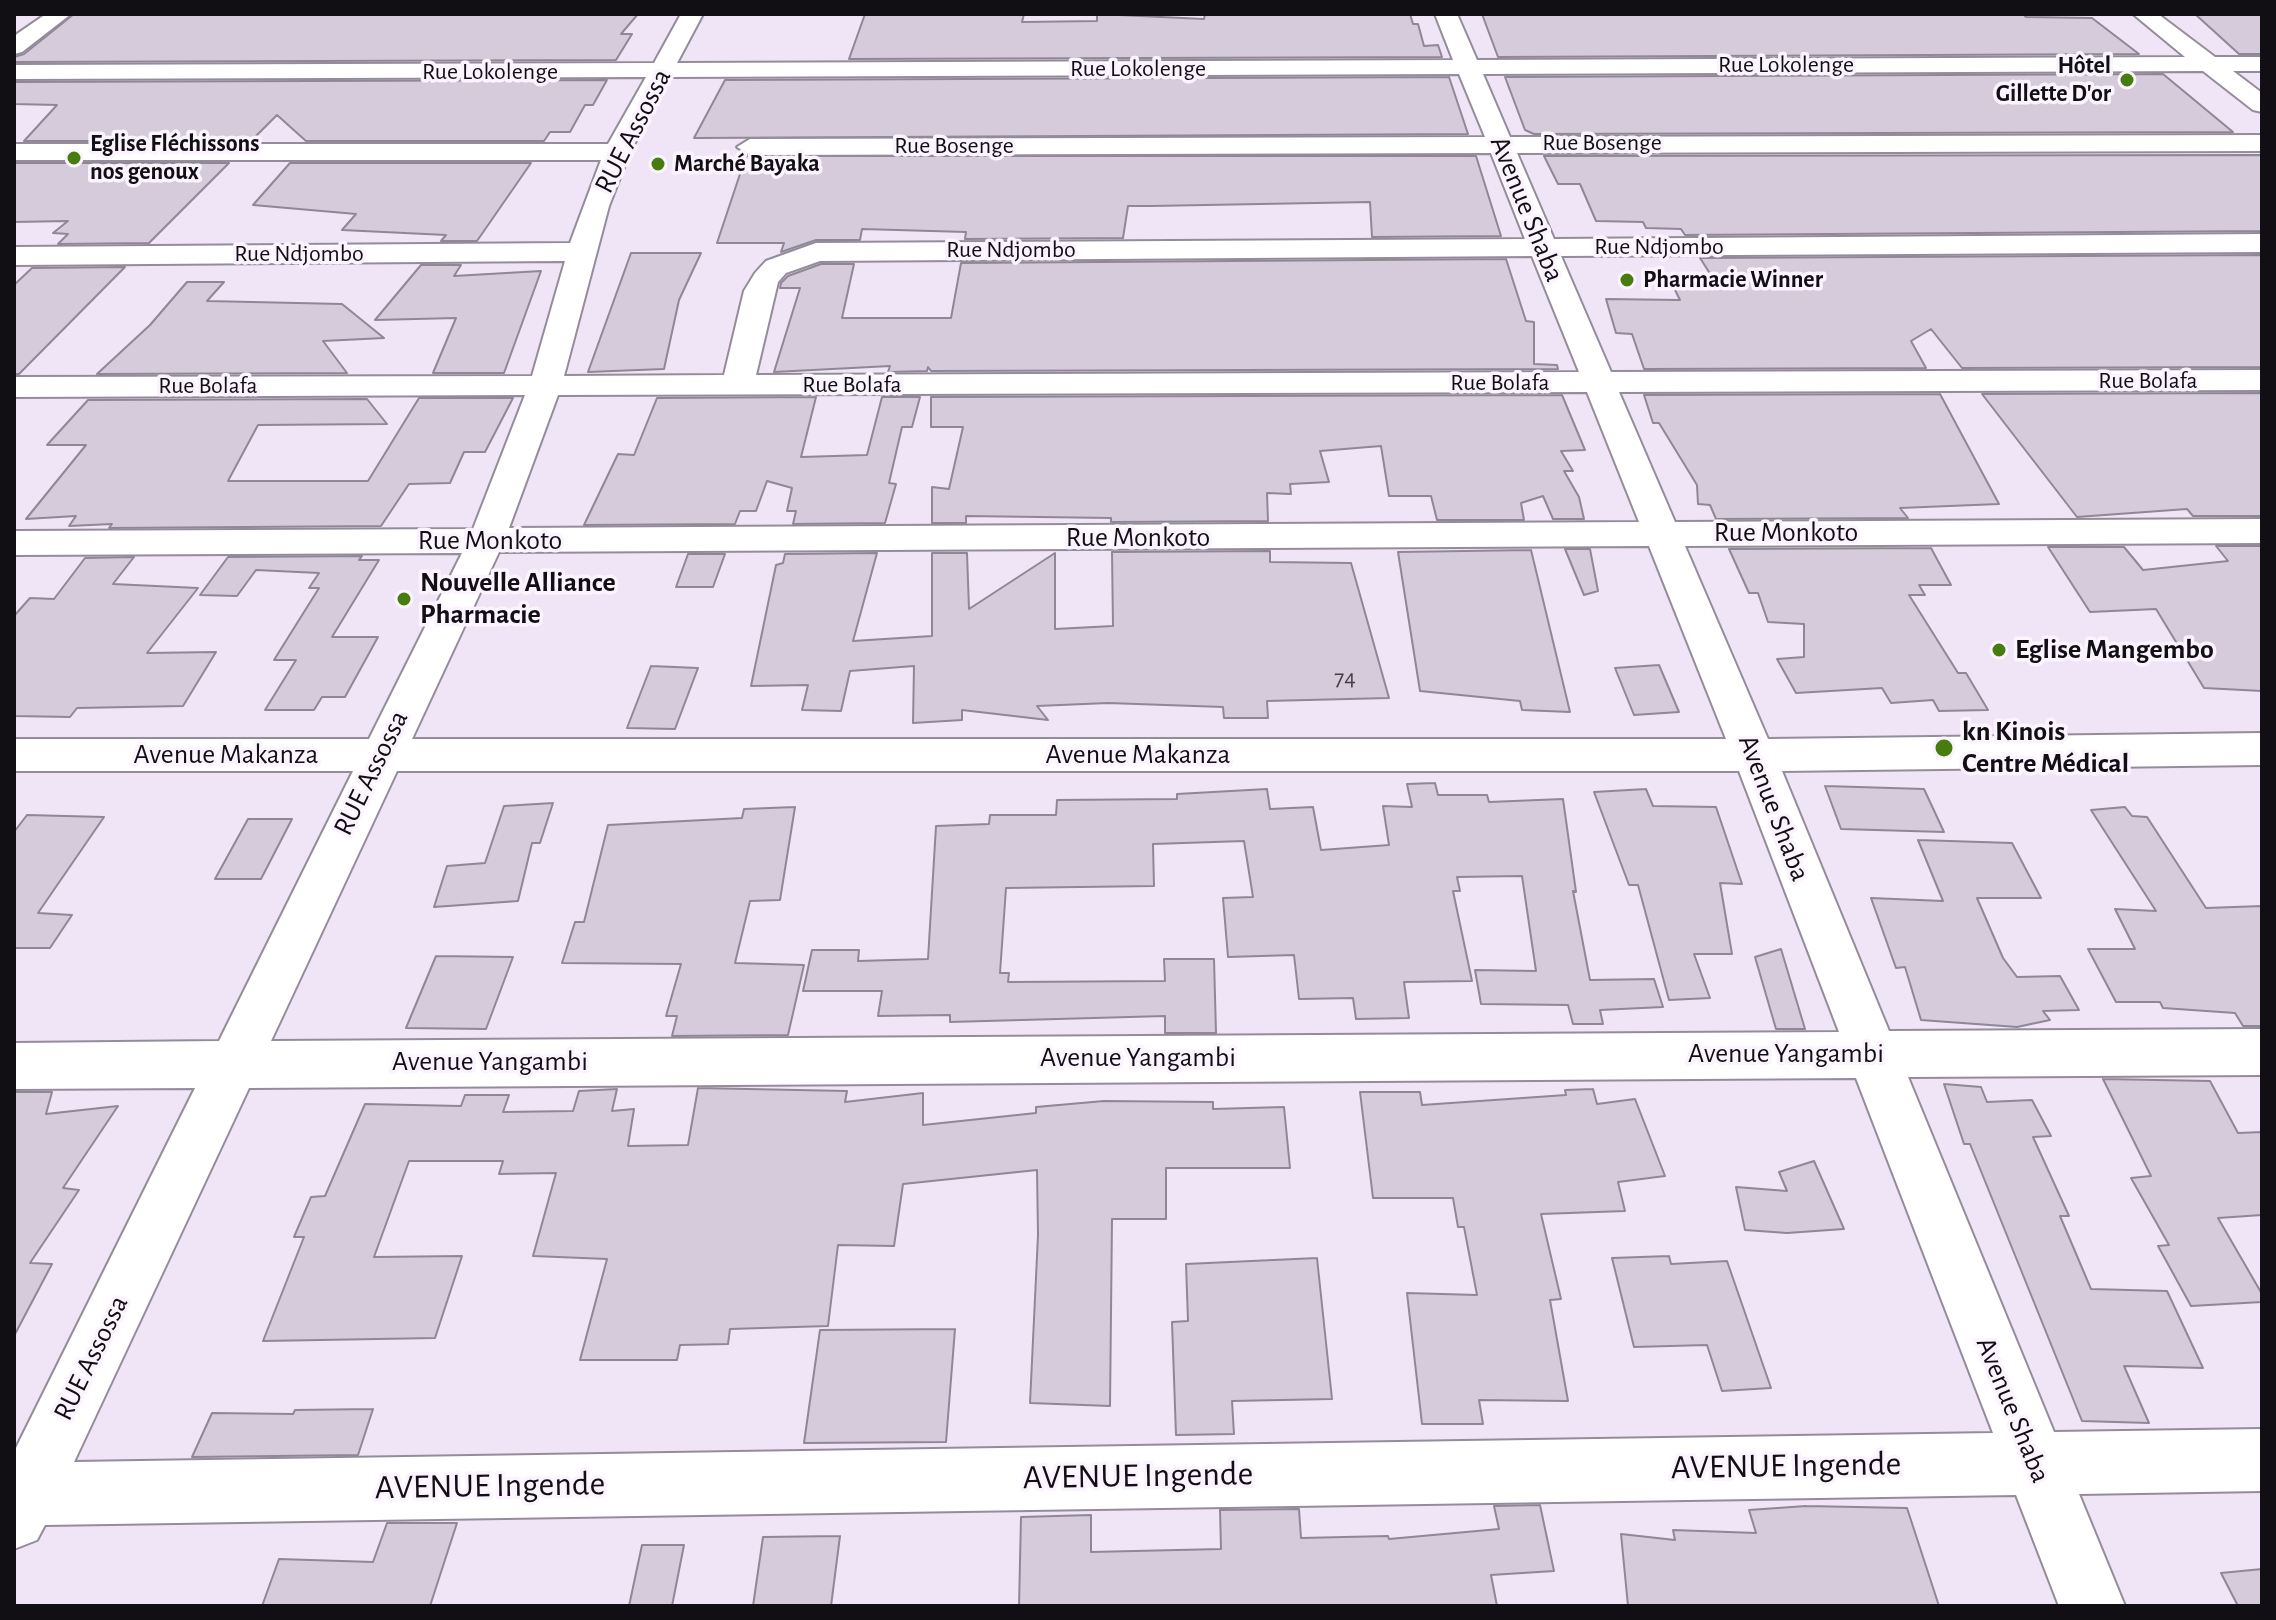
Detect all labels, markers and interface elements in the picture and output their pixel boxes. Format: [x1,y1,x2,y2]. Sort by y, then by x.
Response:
street label: Rue Lokolenge [1718,51,1854,79]
place label: Hôtel Gillette D'or [1996,52,2111,108]
street label: Rue Lokolenge [1070,55,1206,83]
street label: Rue Lokolenge [422,58,558,86]
street label: RUE Assossa [587,63,679,199]
marker: Hôtel Gillette D'or [2118,71,2136,89]
street label: Rue Bosenge [1542,129,1662,157]
place label: Eglise Fléchissons nos genoux [90,130,259,186]
street label: Avenue Shaba [1483,131,1571,287]
street label: Rue Bosenge [894,132,1014,160]
marker: Eglise Fléchissons nos genoux [65,149,83,167]
place label: Marché Bayaka [674,150,820,178]
marker: Marché Bayaka [649,155,667,173]
street label: Rue Ndjombo [1594,233,1724,261]
street label: Rue Ndjombo [946,236,1076,264]
street label: Rue Ndjombo [234,240,364,268]
place label: Pharmacie Winner [1643,266,1823,294]
marker: Pharmacie Winner [1618,271,1636,289]
street label: Rue Bolafa [2098,367,2198,395]
street label: Rue Bolafa [1450,369,1550,397]
street label: Rue Bolafa [802,371,902,399]
street label: Rue Bolafa [158,372,258,400]
street label: Rue Monkoto [1714,516,1858,550]
street label: Rue Monkoto [1066,521,1210,555]
street label: Rue Monkoto [418,524,562,558]
place label: Nouvelle Alliance Pharmacie [420,566,616,632]
marker: Nouvelle Alliance Pharmacie [395,590,413,608]
place label: Eglise Mangembo [2015,633,2214,667]
marker: Eglise Mangembo [1990,641,2008,659]
house number: 74 [1334,664,1356,692]
street label: RUE Assossa [326,705,416,841]
place label: kn Kinois Centre Médical [1962,715,2129,781]
street label: Avenue Shaba [1731,730,1817,886]
marker: kn Kinois Centre Médical [1933,737,1955,759]
street label: Avenue Makanza [134,738,318,772]
street label: Avenue Makanza [1046,738,1230,772]
street label: Avenue Yangambi [1688,1037,1884,1071]
street label: Avenue Yangambi [1040,1041,1236,1075]
street label: Avenue Yangambi [392,1045,588,1079]
street label: RUE Assossa [46,1290,136,1426]
street label: Avenue Shaba [1969,1332,2057,1488]
street label: AVENUE Ingende [1670,1444,1902,1488]
street label: AVENUE Ingende [1022,1454,1254,1498]
street label: AVENUE Ingende [374,1464,606,1508]

